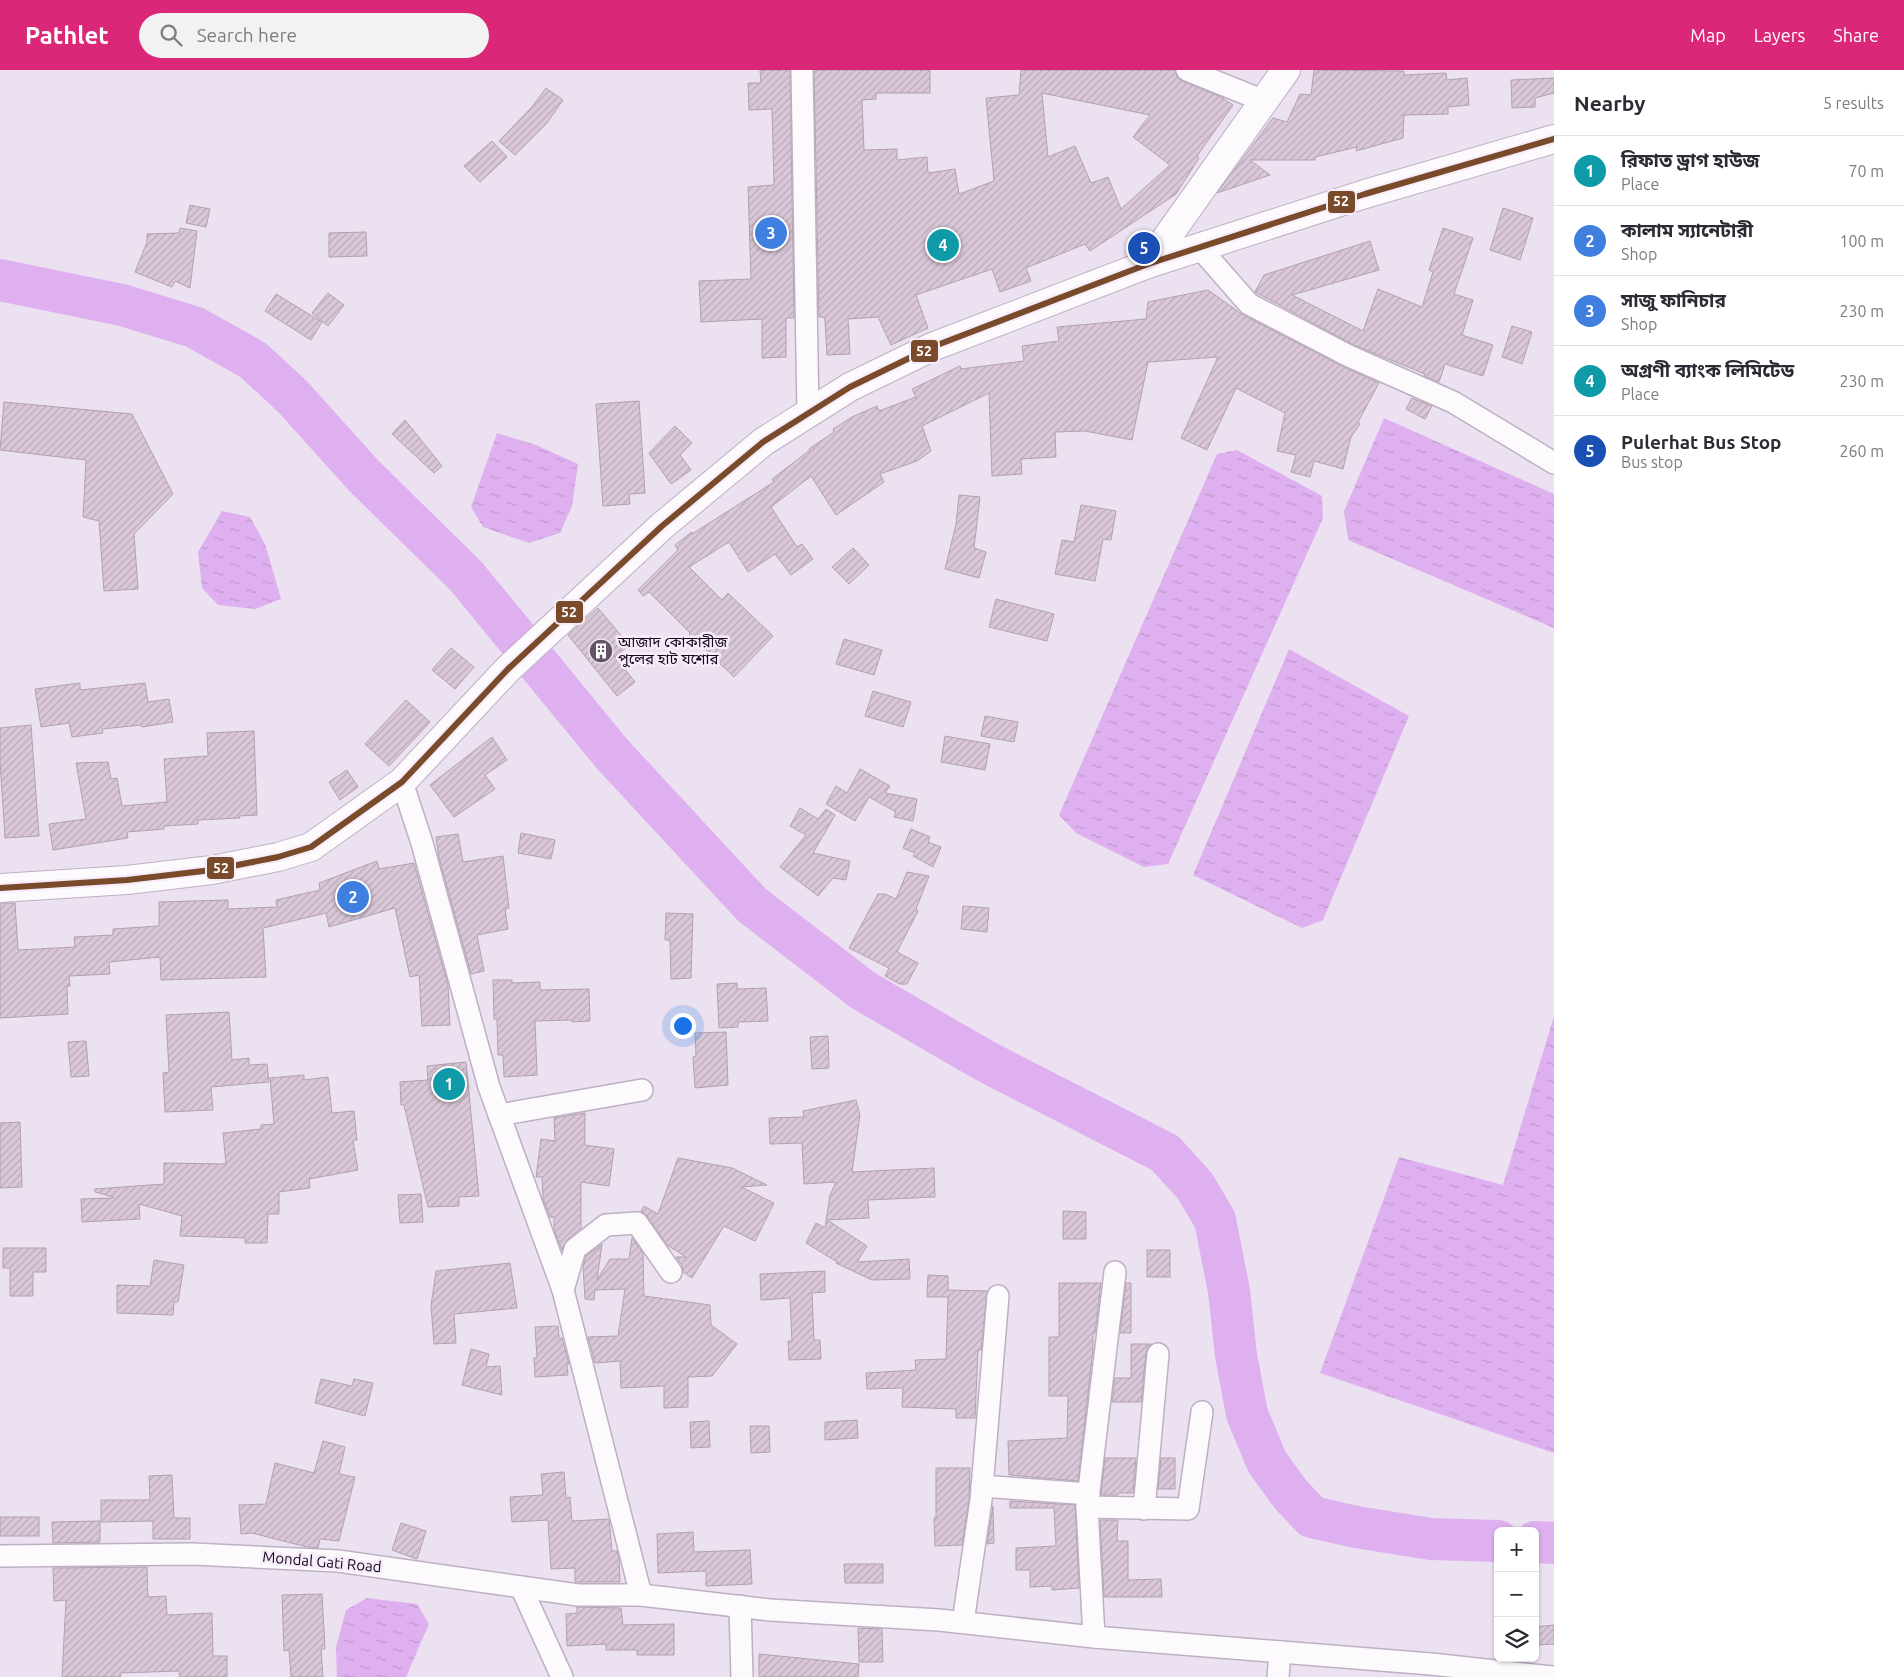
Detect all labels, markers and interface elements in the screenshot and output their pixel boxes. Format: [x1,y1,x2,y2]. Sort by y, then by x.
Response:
search box [139,13,489,58]
icon: search [157,21,185,49]
text: Pathlet [25,22,109,49]
text: Search here [197,24,297,46]
text: Map [1690,25,1726,45]
text: Layers [1754,25,1805,45]
text: Share [1833,25,1879,45]
text: Nearby [1574,91,1645,115]
text: 5 results [1823,94,1884,112]
text: রিফাত ড্রাগ হাউজ [1621,149,1760,171]
text: 1 [1585,162,1595,180]
text: 70 m [1848,162,1884,180]
text: Place [1621,175,1659,193]
line badge: 52 [1327,190,1356,214]
text: 52 [1333,193,1349,209]
pin: 3 [755,214,787,252]
text: কালাম স্যানেটারী [1621,219,1753,241]
pin: 4 [927,226,959,264]
pin: 5 [1128,229,1160,267]
text: 2 [1585,232,1595,250]
text: 100 m [1839,232,1884,250]
text: Shop [1621,245,1657,263]
text: সাজু ফানিচার [1621,289,1726,311]
text: 3 [1585,302,1595,320]
text: 230 m [1839,302,1884,320]
text: Shop [1621,315,1657,333]
line badge: 52 [910,339,939,363]
text: 52 [916,343,932,359]
text: অগ্রণী ব্যাংক লিমিটেড [1621,359,1794,381]
text: 4 [1585,372,1595,390]
text: 230 m [1839,372,1884,390]
text: Place [1621,385,1659,403]
text: Pulerhat Bus Stop [1621,431,1781,453]
text: 5 [1585,442,1595,460]
text: 260 m [1839,442,1884,460]
text: Bus stop [1621,453,1683,471]
line badge: 52 [555,600,584,624]
text: 52 [561,604,577,620]
place label: আজাদ কোকারীজ পুলের হাট যশোর [617,633,729,668]
building icon: আজাদ কোকারীজ পুলের হাট যশোর [588,638,614,664]
line badge: 52 [206,856,235,880]
text: 52 [213,860,229,876]
pin: 2 [337,878,369,916]
your location [670,1013,696,1039]
pin: 1 [433,1065,465,1103]
map controls [1494,1527,1539,1662]
button: + [1494,1527,1539,1572]
street label: Mondal Gati Road [262,1548,382,1575]
button: − [1494,1572,1539,1617]
button: layers [1494,1617,1539,1662]

